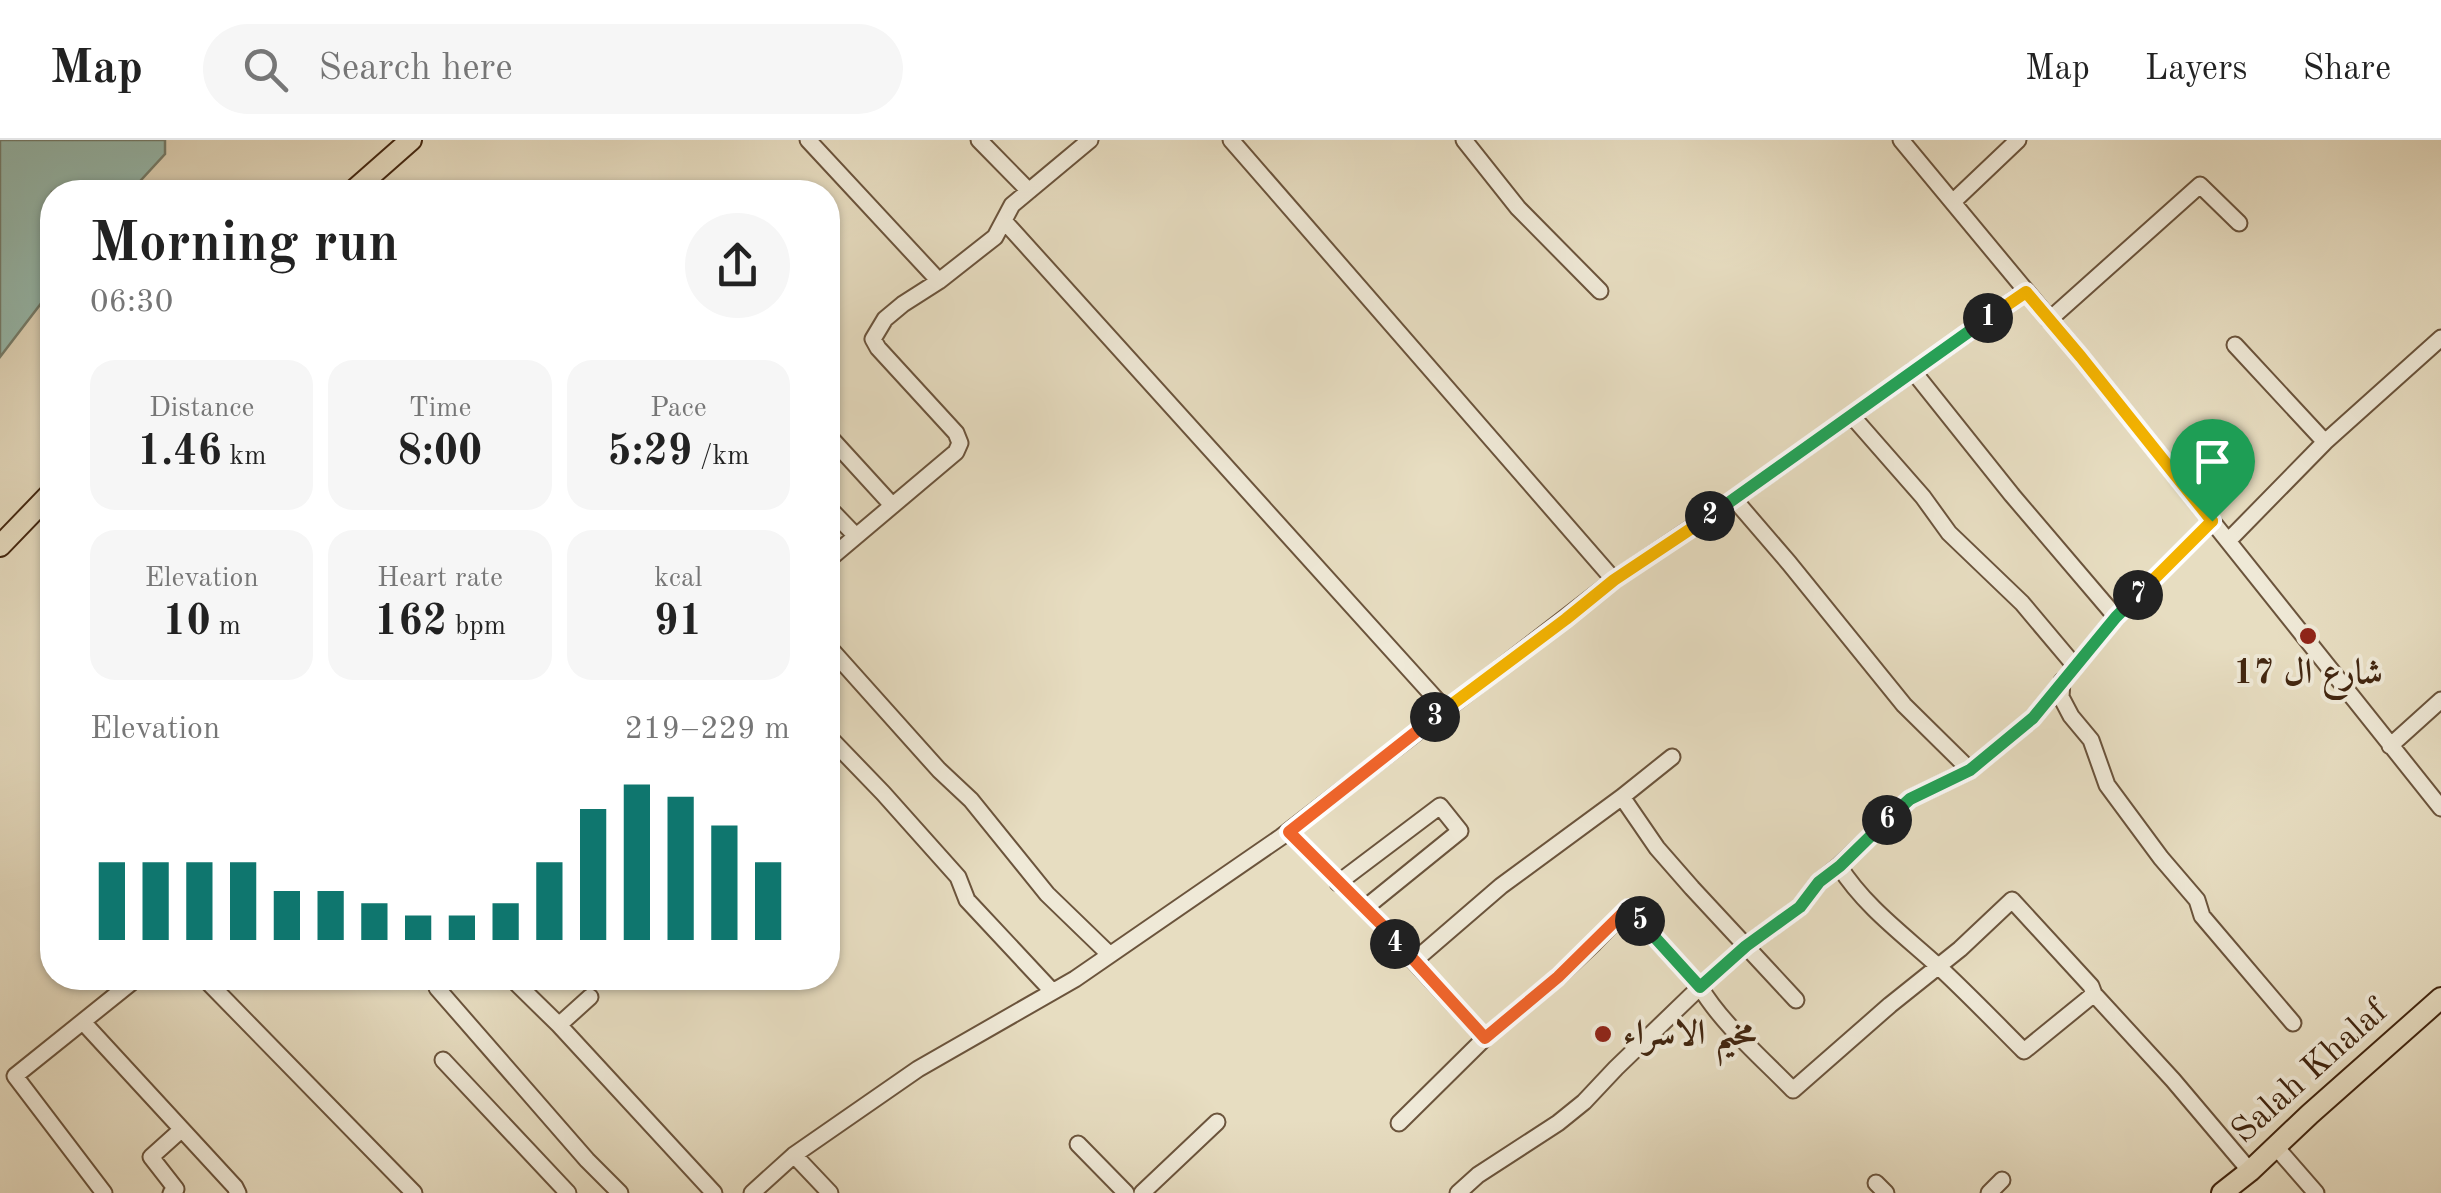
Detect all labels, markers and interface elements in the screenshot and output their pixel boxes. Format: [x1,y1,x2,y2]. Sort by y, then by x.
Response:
search box [203,24,903,114]
icon: search [238,42,293,97]
text: Map [50,45,143,93]
text: Search here [318,50,513,88]
text: Map [2025,52,2090,87]
text: Layers [2145,52,2248,87]
text: Share [2303,52,2391,87]
button: share [685,213,790,318]
text: Morning run [90,218,399,273]
text: 06:30 [90,287,173,319]
pin: 1 [1963,293,2013,343]
text: 1 [1980,304,1996,332]
text: Distance [149,395,254,423]
text: Time [409,395,471,423]
text: Pace [650,395,707,423]
pin [2170,419,2255,522]
text: 1.46 [137,432,222,474]
text: 8:00 [398,432,482,474]
text: 5:29 [607,432,692,474]
icon: arrive [2185,434,2240,489]
text: km [222,443,266,471]
text: /km [692,443,749,471]
pin: 2 [1685,491,1735,541]
text: 2 [1702,502,1718,530]
text: Elevation [145,565,259,593]
text: Heart rate [377,565,503,593]
text: kcal [654,565,702,593]
pin: 7 [2113,570,2163,620]
text: 7 [2130,581,2146,609]
text: 10 [162,602,211,644]
text: 162 [374,602,447,644]
text: 91 [654,602,703,644]
text: m [211,613,241,641]
text: bpm [447,613,506,641]
marker: شارع ال 17 [2297,625,2319,647]
place label: شارع ال 17 [2233,655,2383,700]
pin: 3 [1410,692,1460,742]
text: 3 [1427,703,1443,731]
text: Elevation [90,714,220,746]
text: 219–229 m [624,714,790,746]
pin: 6 [1862,795,1912,845]
text: 6 [1879,806,1895,834]
pin: 5 [1615,896,1665,946]
text: 5 [1632,907,1648,935]
pin: 4 [1370,919,1420,969]
text: 4 [1387,930,1403,958]
street label: Salah Khalaf [2226,993,2395,1150]
place label: مخيم الاسراء [1623,1017,1757,1067]
marker: مخيم الاسراء [1592,1023,1614,1045]

